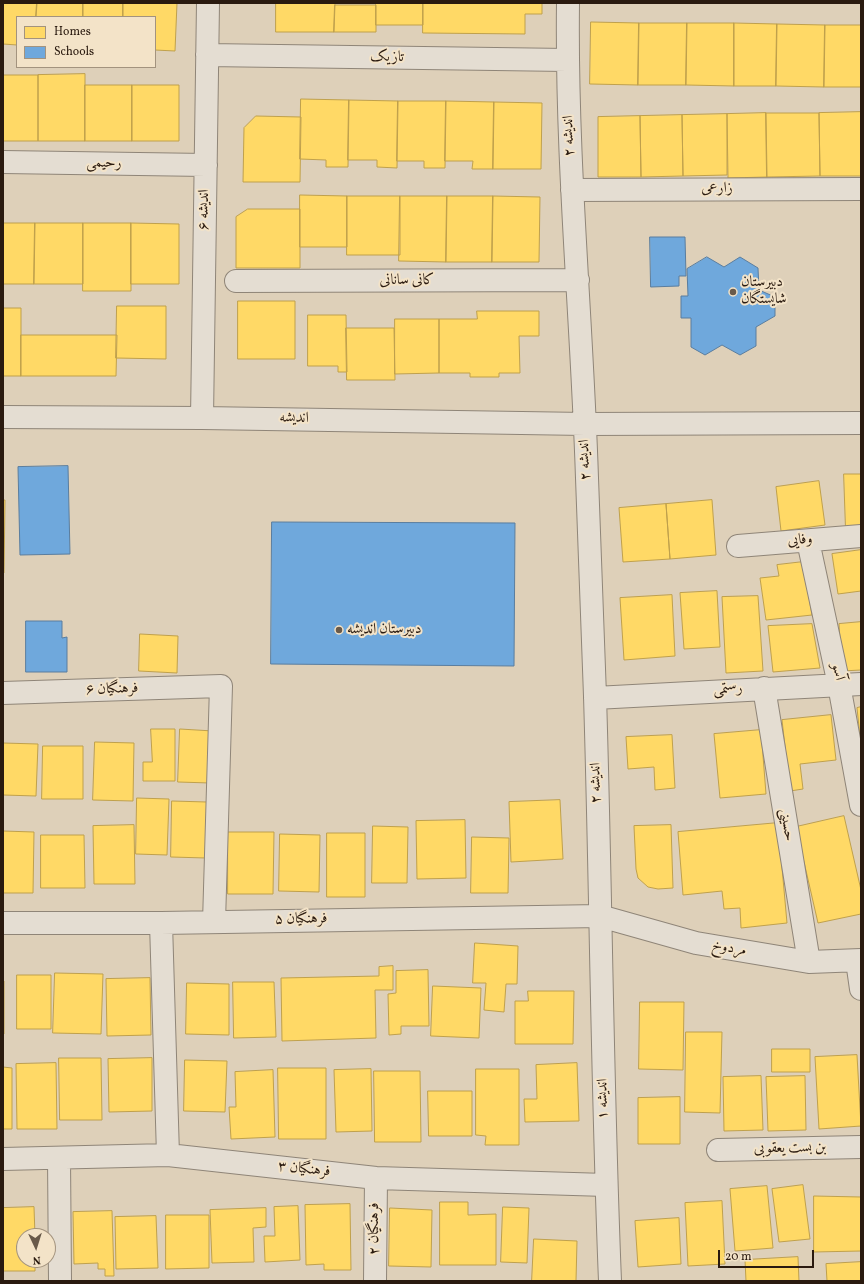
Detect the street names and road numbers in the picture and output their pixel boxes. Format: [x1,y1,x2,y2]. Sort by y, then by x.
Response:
street label: تازیک [370,49,404,67]
street label: اندیشه ۲ [560,115,580,157]
street label: رحیمی [86,155,122,173]
street label: زارعی [701,180,733,198]
street label: اندیشه ۶ [196,189,214,231]
street label: کانی سانانی [380,272,434,290]
street label: اندیشه [279,410,309,428]
street label: اندیشه ۲ [576,439,596,481]
street label: وفایی [787,531,813,551]
street label: آسو [826,662,848,682]
street label: فرهنگیان ۶ [85,680,139,700]
street label: رستمی [713,680,743,700]
street label: اندیشه ۲ [588,762,606,804]
street label: حسینی [775,807,797,843]
street label: فرهنگیان ۵ [275,911,327,929]
street label: مردوخ [710,937,748,961]
street label: اندیشه ۱ [595,1078,613,1120]
street label: بن بست یعقوبی [754,1139,826,1159]
street label: فرهنگیان ۳ [277,1158,331,1182]
street label: فرهنگیان ۲ [366,1203,384,1255]

